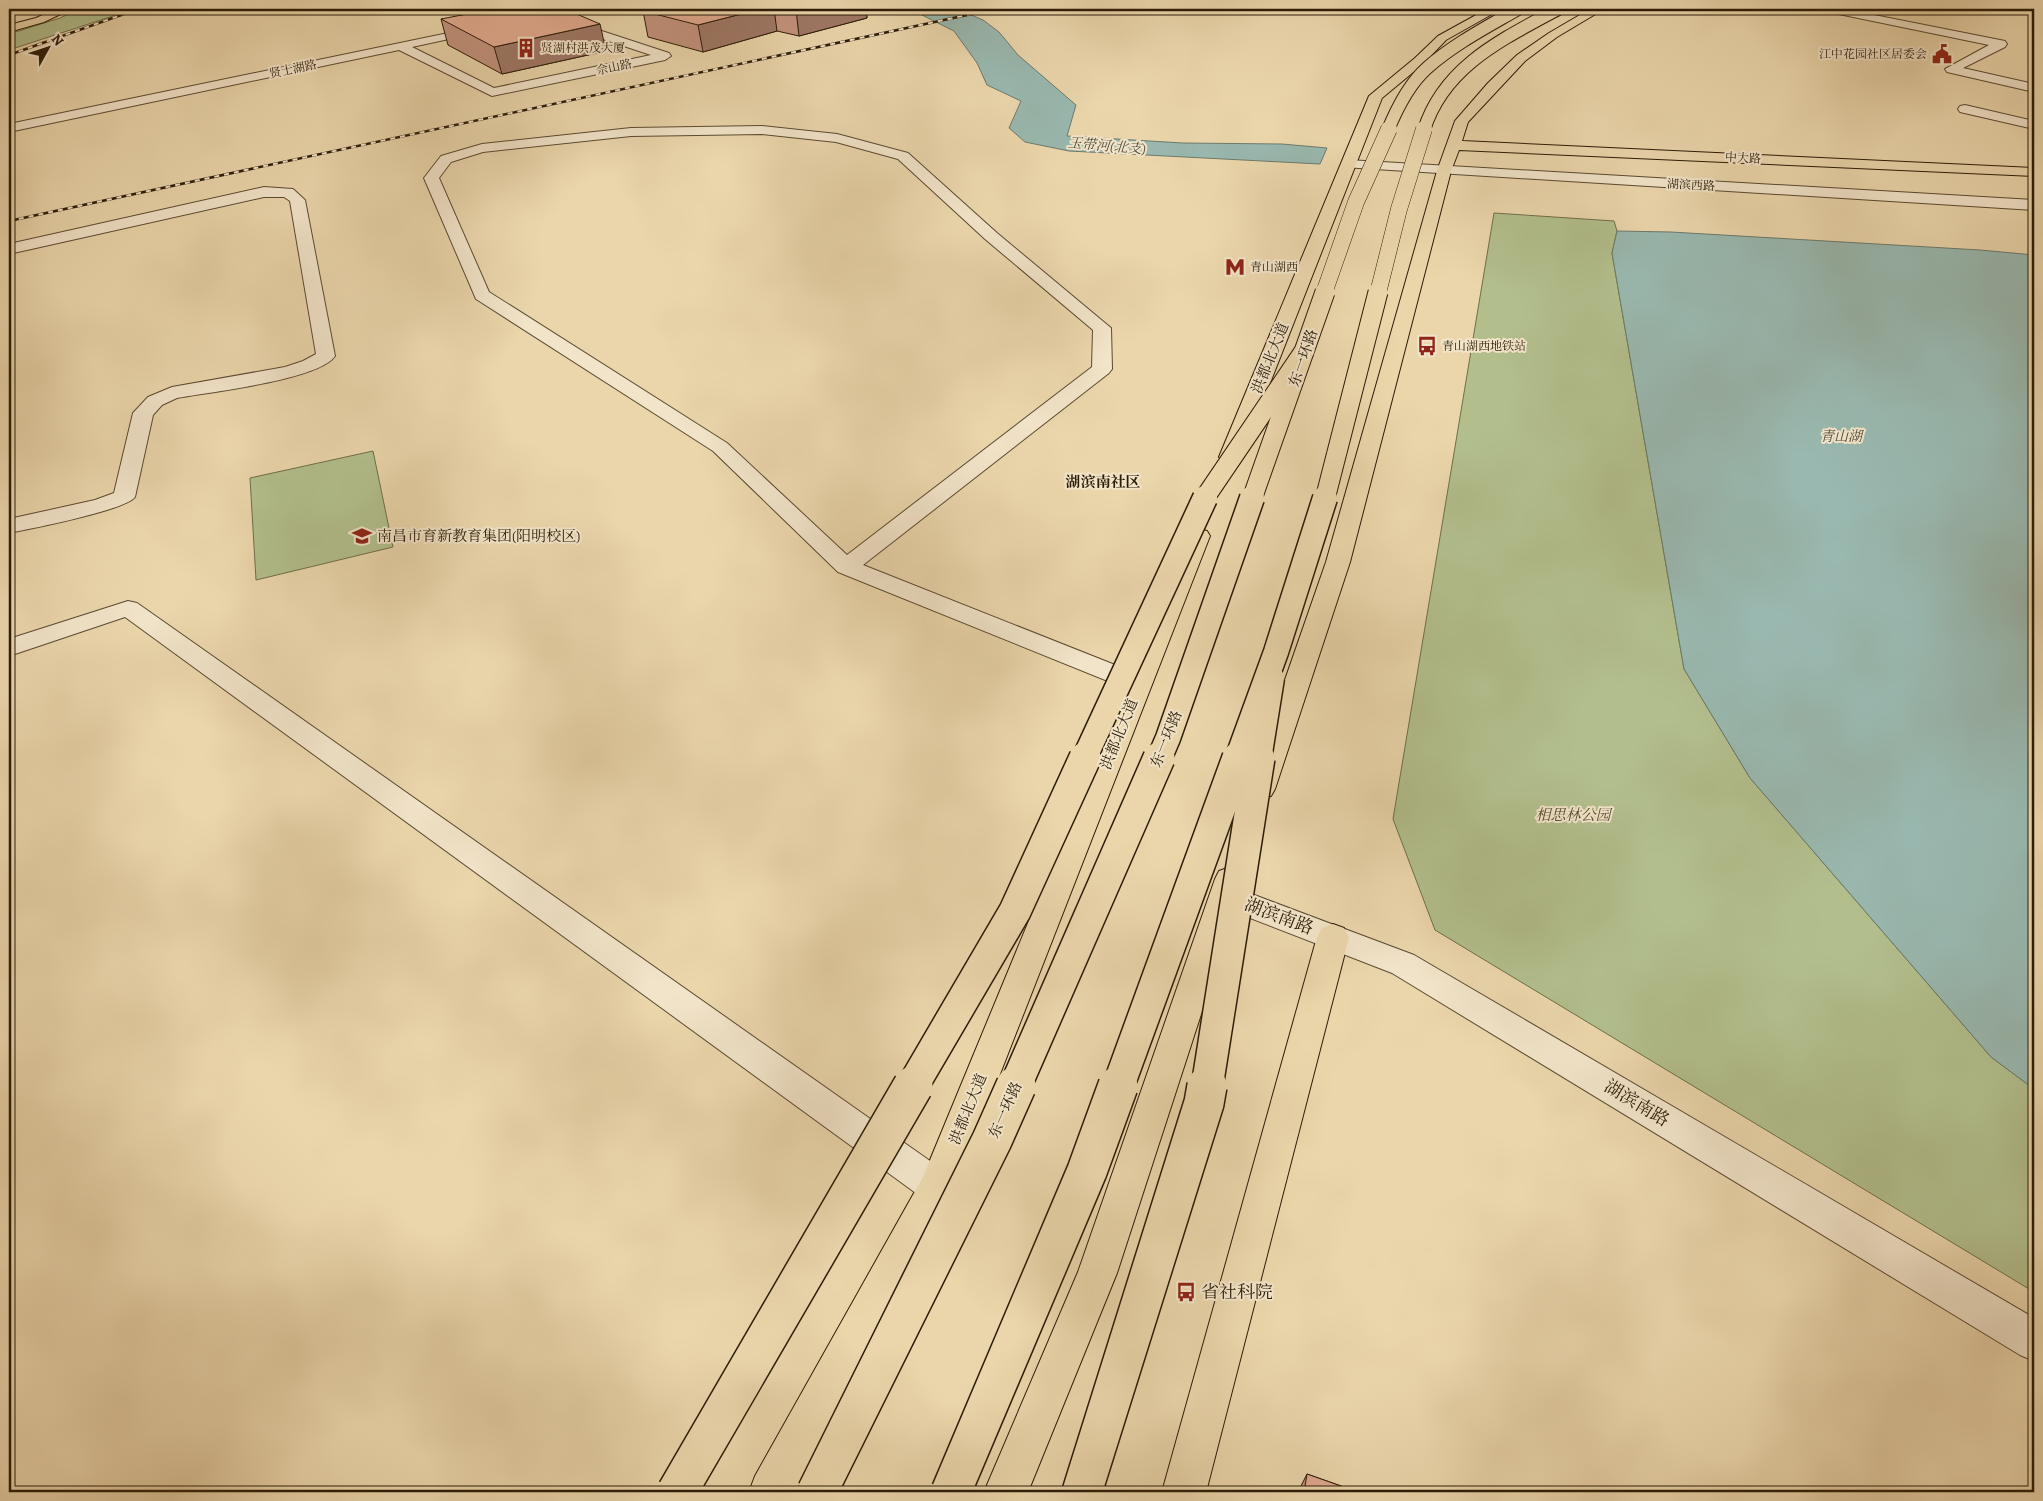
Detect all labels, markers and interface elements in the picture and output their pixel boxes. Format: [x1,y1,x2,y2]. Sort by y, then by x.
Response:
north arrow [22,22,72,72]
text: N [47,30,68,50]
building icon: 贤湖村洪茂大厦 [515,37,537,59]
place label: 贤湖村洪茂大厦 [541,40,625,56]
public building icon: 江中花园社区居委会 [1931,43,1953,65]
place label: 江中花园社区居委会 [1819,46,1927,62]
street label: 佘山路 [595,55,633,79]
street label: 贤士湖路 [268,56,318,82]
water label: 玉带河(北支) [1067,133,1147,159]
street label: 中大路 [1725,149,1761,167]
street label: 湖滨西路 [1667,176,1715,194]
metro station icon: 青山湖西 [1224,256,1246,278]
place label: 青山湖西 [1250,259,1298,275]
street label: 洪都北大道 [1247,319,1293,397]
street label: 东一环路 [1284,326,1322,390]
bus stop icon: 青山湖西地铁站 [1416,335,1438,357]
place label: 青山湖西地铁站 [1442,338,1526,354]
water label: 青山湖 [1820,427,1865,446]
district label: 湖滨南社区 [1065,472,1141,492]
school or university icon: 南昌市育新教育集团(阳明校区) [351,525,373,547]
place label: 南昌市育新教育集团(阳明校区) [377,526,580,546]
street label: 洪都北大道 [1096,695,1142,773]
street label: 东一环路 [1145,707,1187,771]
park label: 相思林公园 [1535,805,1612,825]
street label: 湖滨南路 [1241,892,1317,940]
street label: 洪都北大道 [945,1070,991,1148]
street label: 湖滨南路 [1600,1074,1674,1132]
street label: 东一环路 [984,1079,1026,1141]
place label: 省社科院 [1201,1280,1273,1304]
bus stop icon: 省社科院 [1175,1281,1197,1303]

